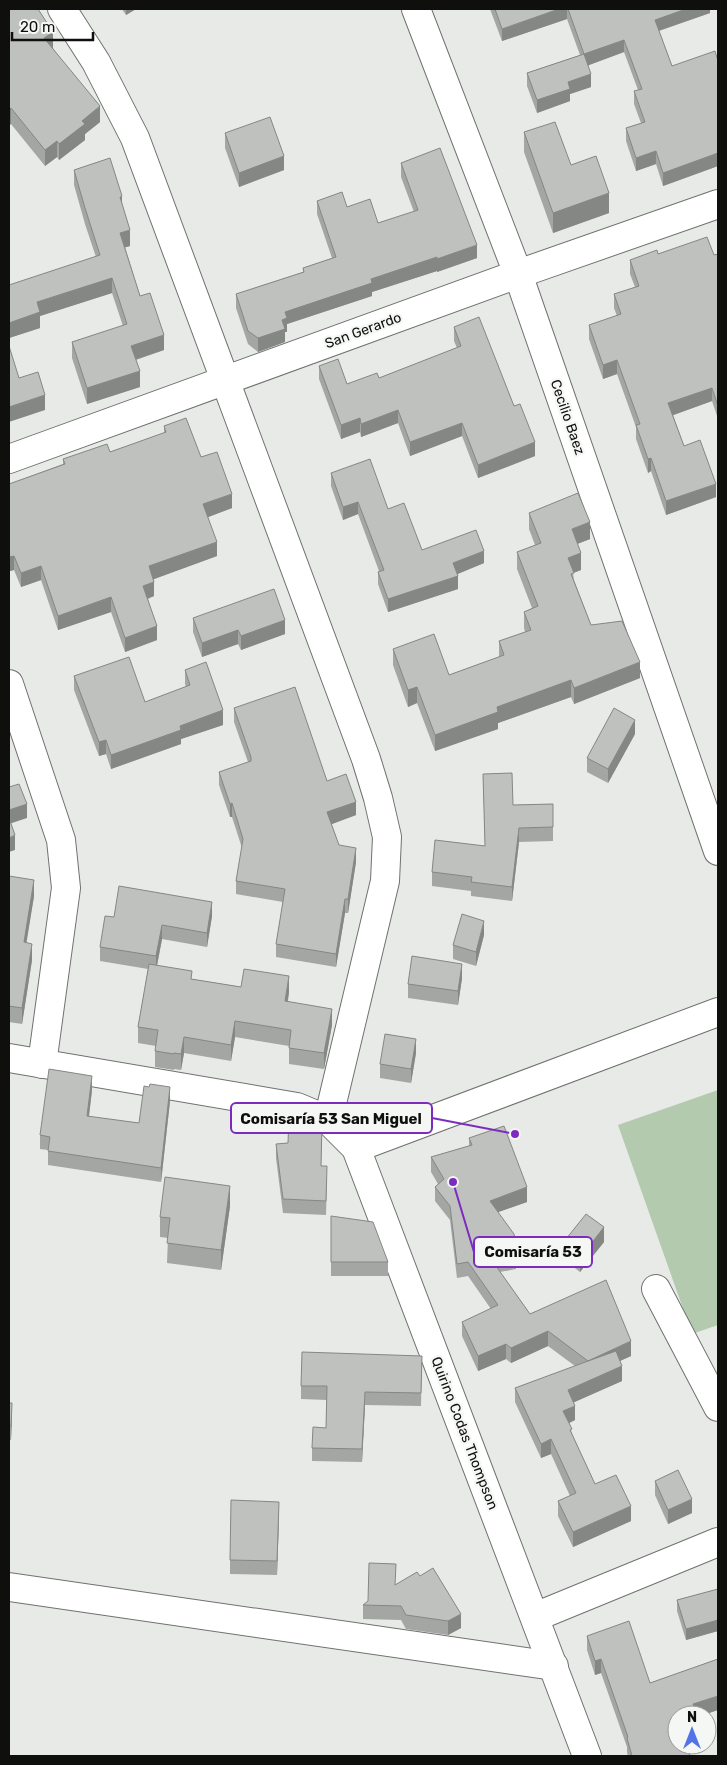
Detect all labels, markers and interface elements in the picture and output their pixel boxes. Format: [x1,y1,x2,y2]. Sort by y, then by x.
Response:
scale bar [12,10,94,42]
text: 20 m [20,18,55,36]
street label: San Gerardo [323,309,404,352]
street label: Cecilio Baez [547,377,588,457]
callout: Comisaría 53 San Miguel [231,1103,432,1133]
text: Comisaría 53 San Miguel [240,1110,422,1128]
callout: Comisaría 53 [474,1237,592,1267]
text: Comisaría 53 [484,1243,582,1261]
street label: Quirino Codas Thompson [427,1354,502,1512]
north arrow [667,1705,717,1755]
text: N [687,1709,697,1726]

